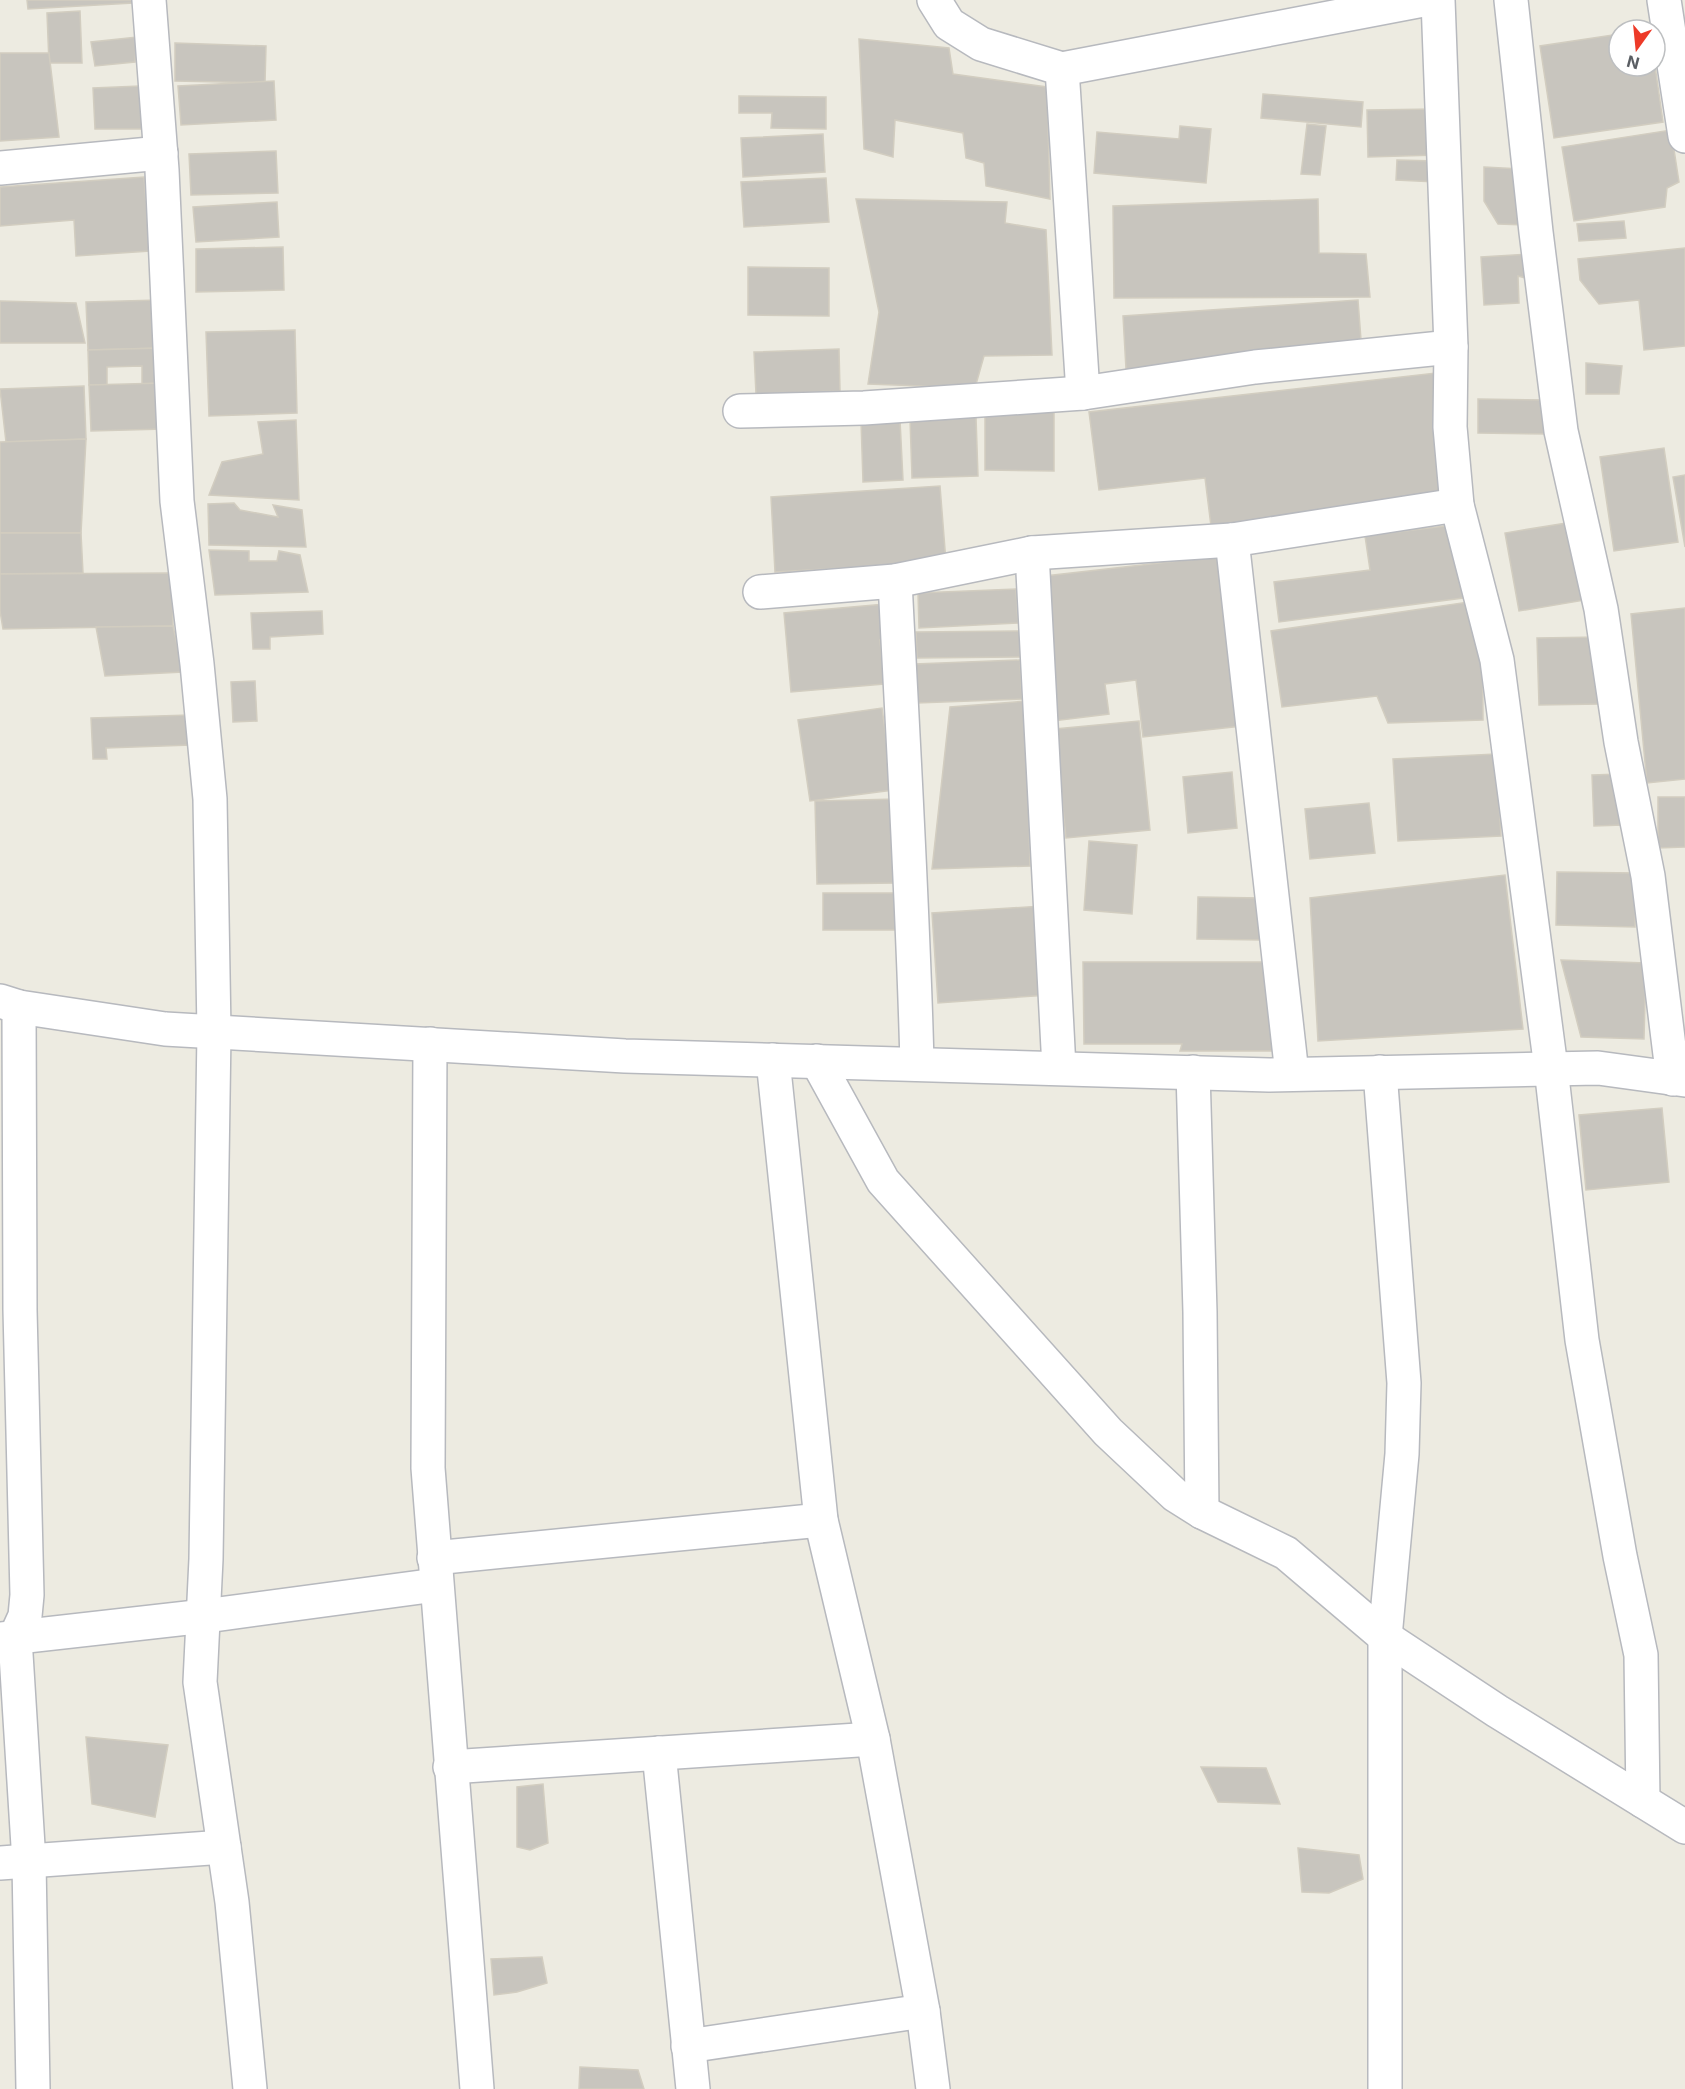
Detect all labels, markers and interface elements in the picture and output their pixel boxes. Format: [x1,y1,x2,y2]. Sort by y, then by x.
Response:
north arrow [1607,18,1667,78]
text: N [1625,51,1642,74]

